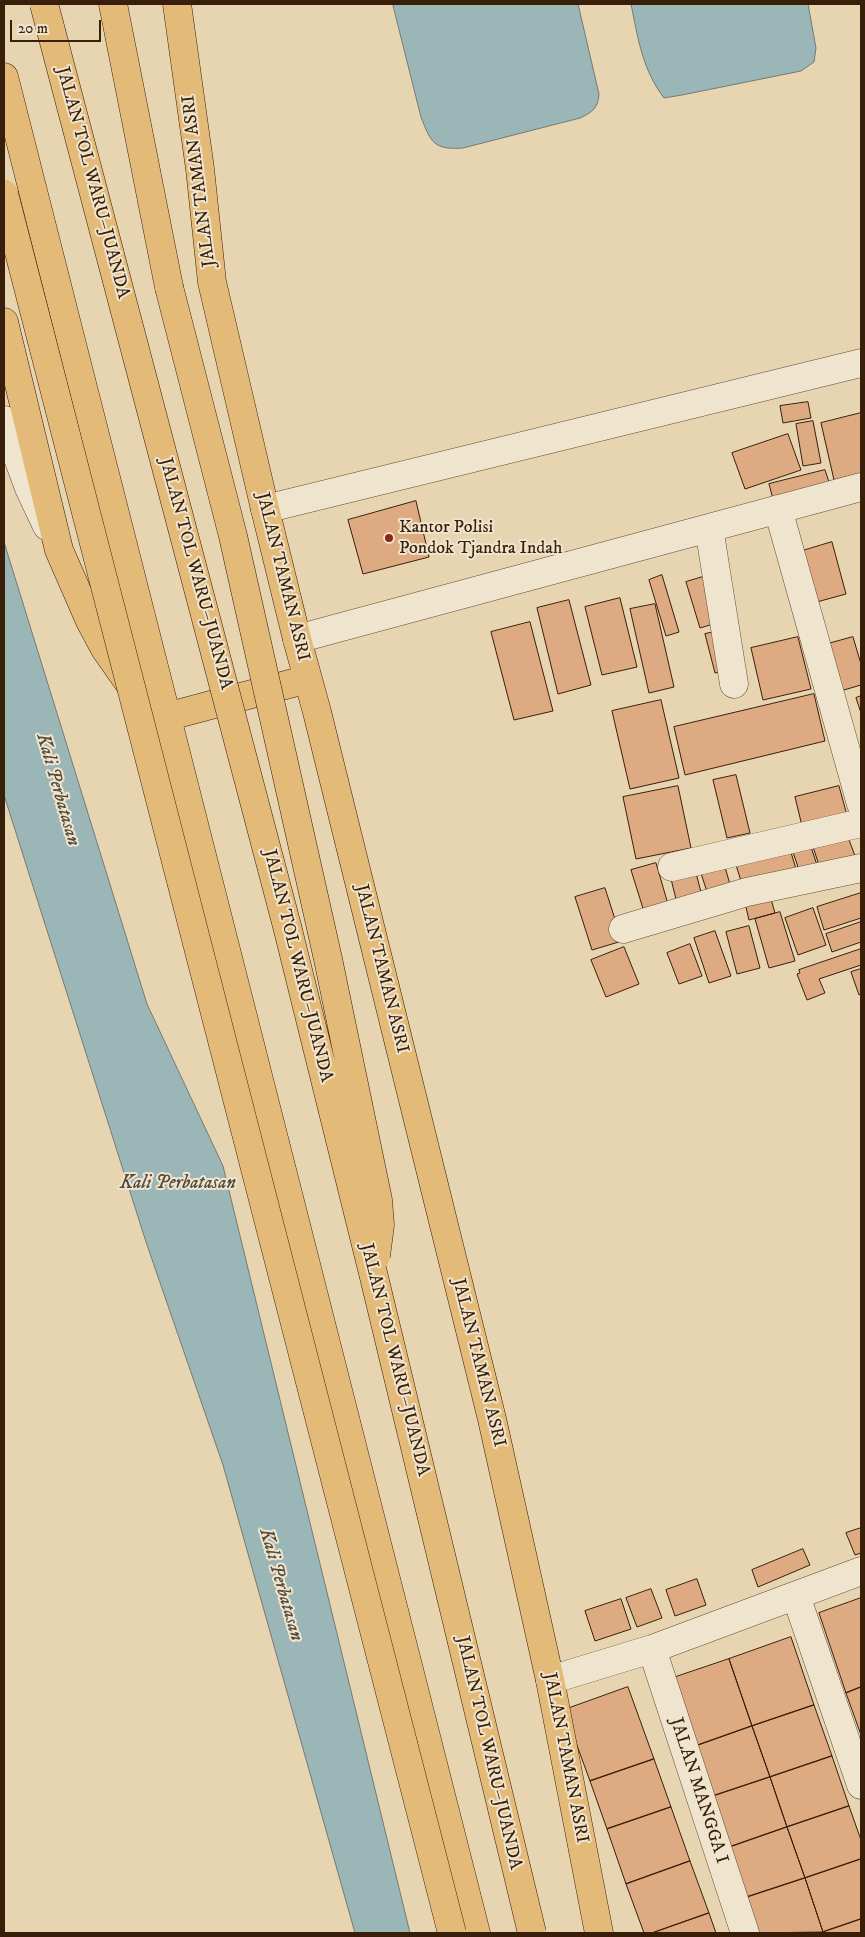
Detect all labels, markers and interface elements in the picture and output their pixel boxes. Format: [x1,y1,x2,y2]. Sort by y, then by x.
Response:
scale bar [12,10,104,42]
text: 20 m [18,19,48,38]
street label: JALAN TOL WARU–JUANDA [51,65,133,301]
street label: JALAN TAMAN ASRI [179,94,221,268]
street label: JALAN TOL WARU–JUANDA [154,456,236,692]
street label: JALAN TAMAN ASRI [251,490,313,664]
place label: Kantor Polisi Pondok Tjandra Indah [399,517,562,560]
marker: Kantor Polisi Pondok Tjandra Indah [383,532,395,544]
water label: Kali Perbatasan [30,731,84,849]
street label: JALAN TOL WARU–JUANDA [258,848,336,1084]
street label: JALAN TAMAN ASRI [350,882,412,1056]
water label: Kali Perbatasan [120,1173,236,1195]
street label: JALAN TOL WARU–JUANDA [355,1242,433,1478]
street label: JALAN TAMAN ASRI [447,1276,509,1450]
water label: Kali Perbatasan [253,1526,307,1644]
street label: JALAN TOL WARU–JUANDA [451,1634,525,1872]
street label: JALAN TAMAN ASRI [538,1671,592,1845]
street label: JALAN MANGGA I [664,1715,732,1867]

